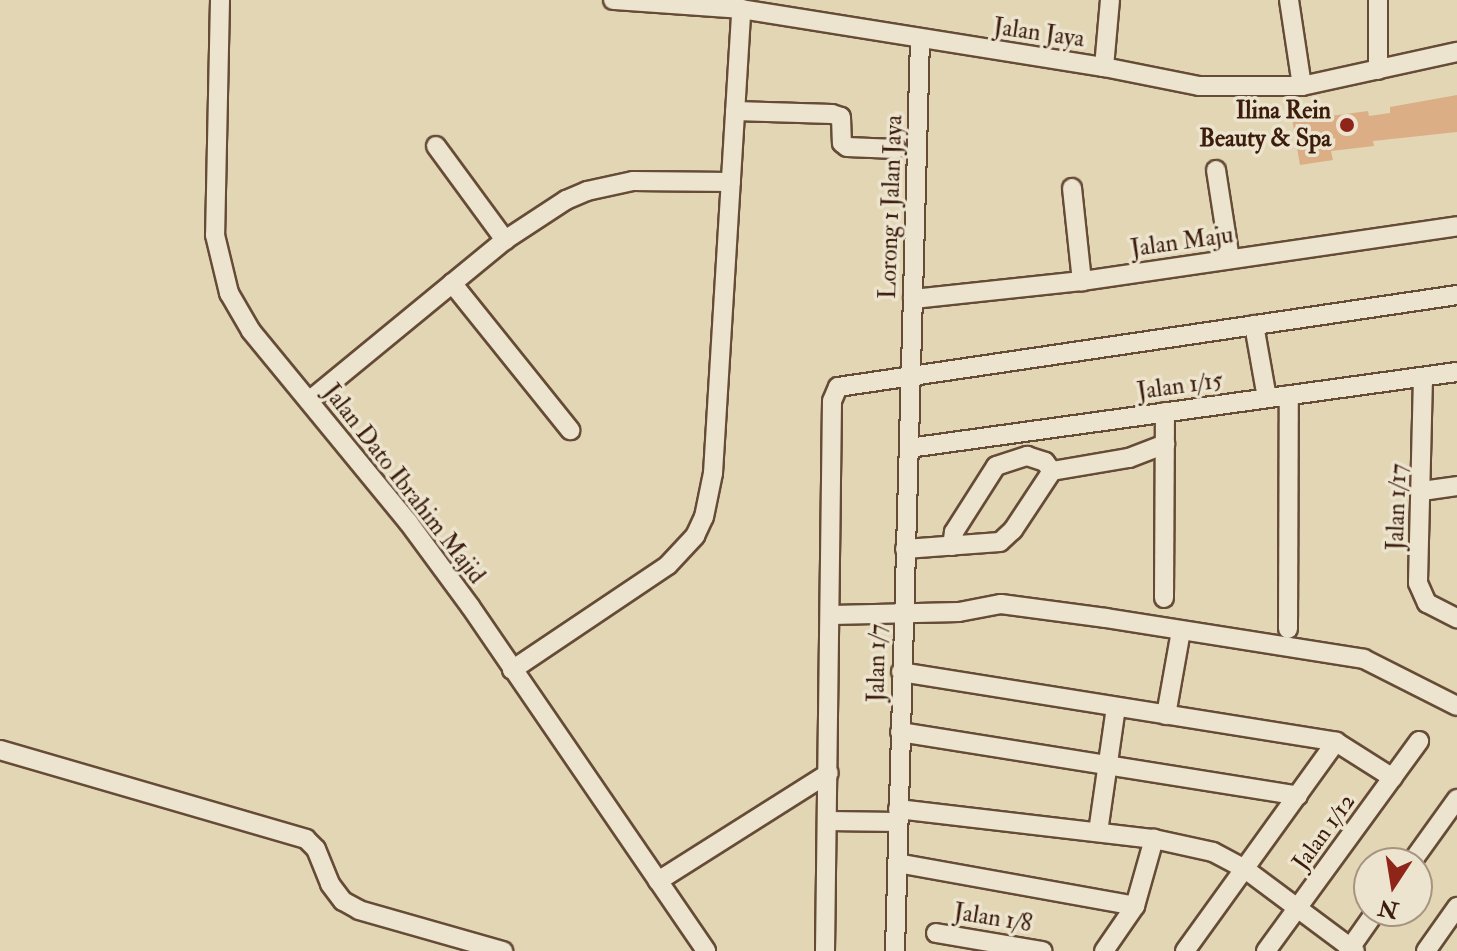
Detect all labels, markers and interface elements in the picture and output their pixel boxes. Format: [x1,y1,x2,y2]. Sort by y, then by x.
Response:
street label: Jalan Jaya [992,12,1086,54]
place label: Ilina Rein Beauty & Spa [1199,97,1331,153]
street label: Lorong 1 Jalan Jaya [873,115,909,299]
marker: Ilina Rein Beauty & Spa [1338,116,1356,134]
street label: Jalan Maju [1129,221,1235,263]
street label: Jalan 1/15 [1135,366,1225,406]
street label: Jalan Dato Ibrahim Majid [317,378,491,590]
street label: Jalan 1/17 [1381,463,1413,551]
street label: Jalan 1/7 [862,624,892,702]
street label: Jalan 1/12 [1286,788,1362,876]
north arrow [1353,847,1433,927]
text: N [1376,893,1401,924]
street label: Jalan 1/8 [952,898,1034,938]

